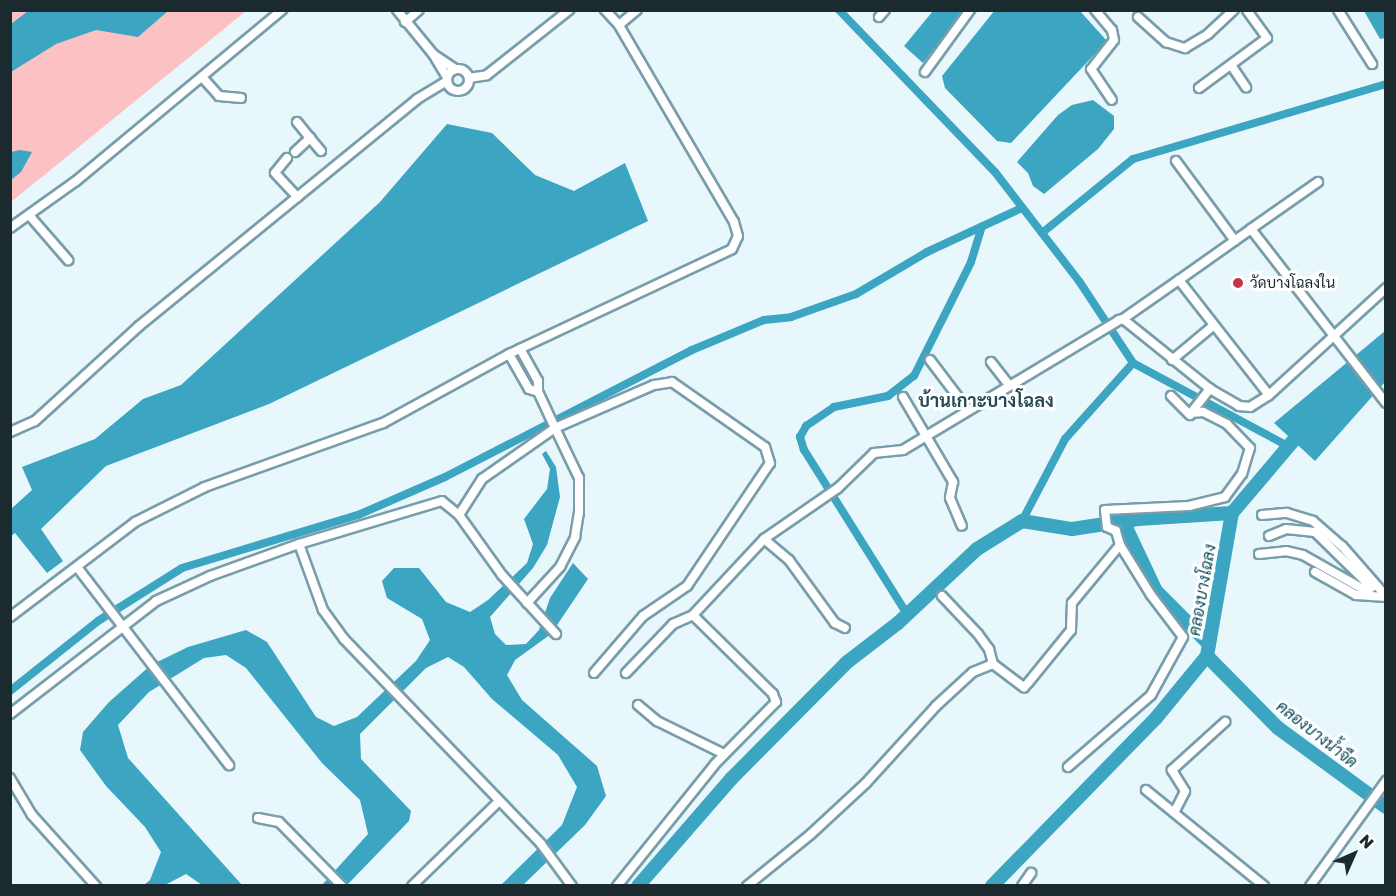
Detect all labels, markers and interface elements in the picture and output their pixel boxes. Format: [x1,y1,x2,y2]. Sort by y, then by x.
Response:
place label: วัดบางโฉลงใน [1250,274,1335,292]
marker: วัดบางโฉลงใน [1231,276,1245,290]
district label: บ้านเกาะบางโฉลง [918,389,1054,411]
water label: คลองบางโฉลง [1185,543,1219,637]
water label: คลองบางน้ำจืด [1273,696,1361,772]
north arrow [1324,824,1384,884]
text: N [1355,830,1378,853]

